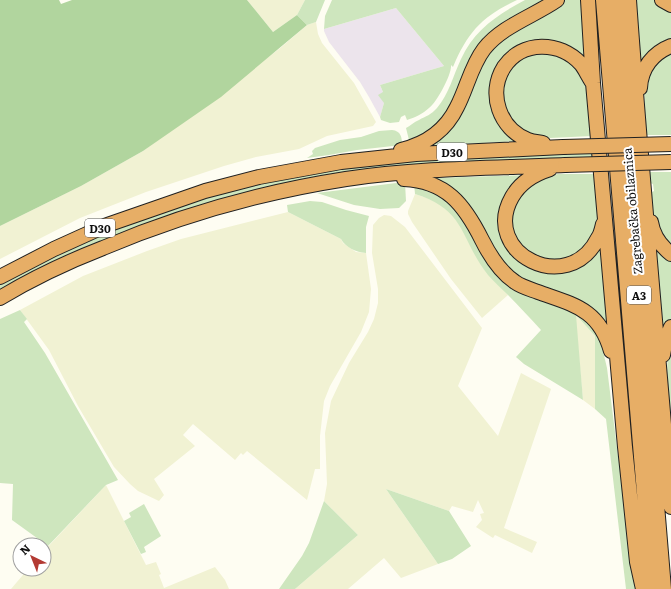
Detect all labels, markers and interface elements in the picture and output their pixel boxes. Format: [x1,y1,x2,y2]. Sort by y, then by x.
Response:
road number: D30 [437,143,467,161]
street label: Zagrebačka obilaznica [617,146,646,275]
road number: D30 [85,219,115,237]
road number: A3 [627,286,651,304]
north arrow [12,537,52,577]
text: N [16,540,33,558]

